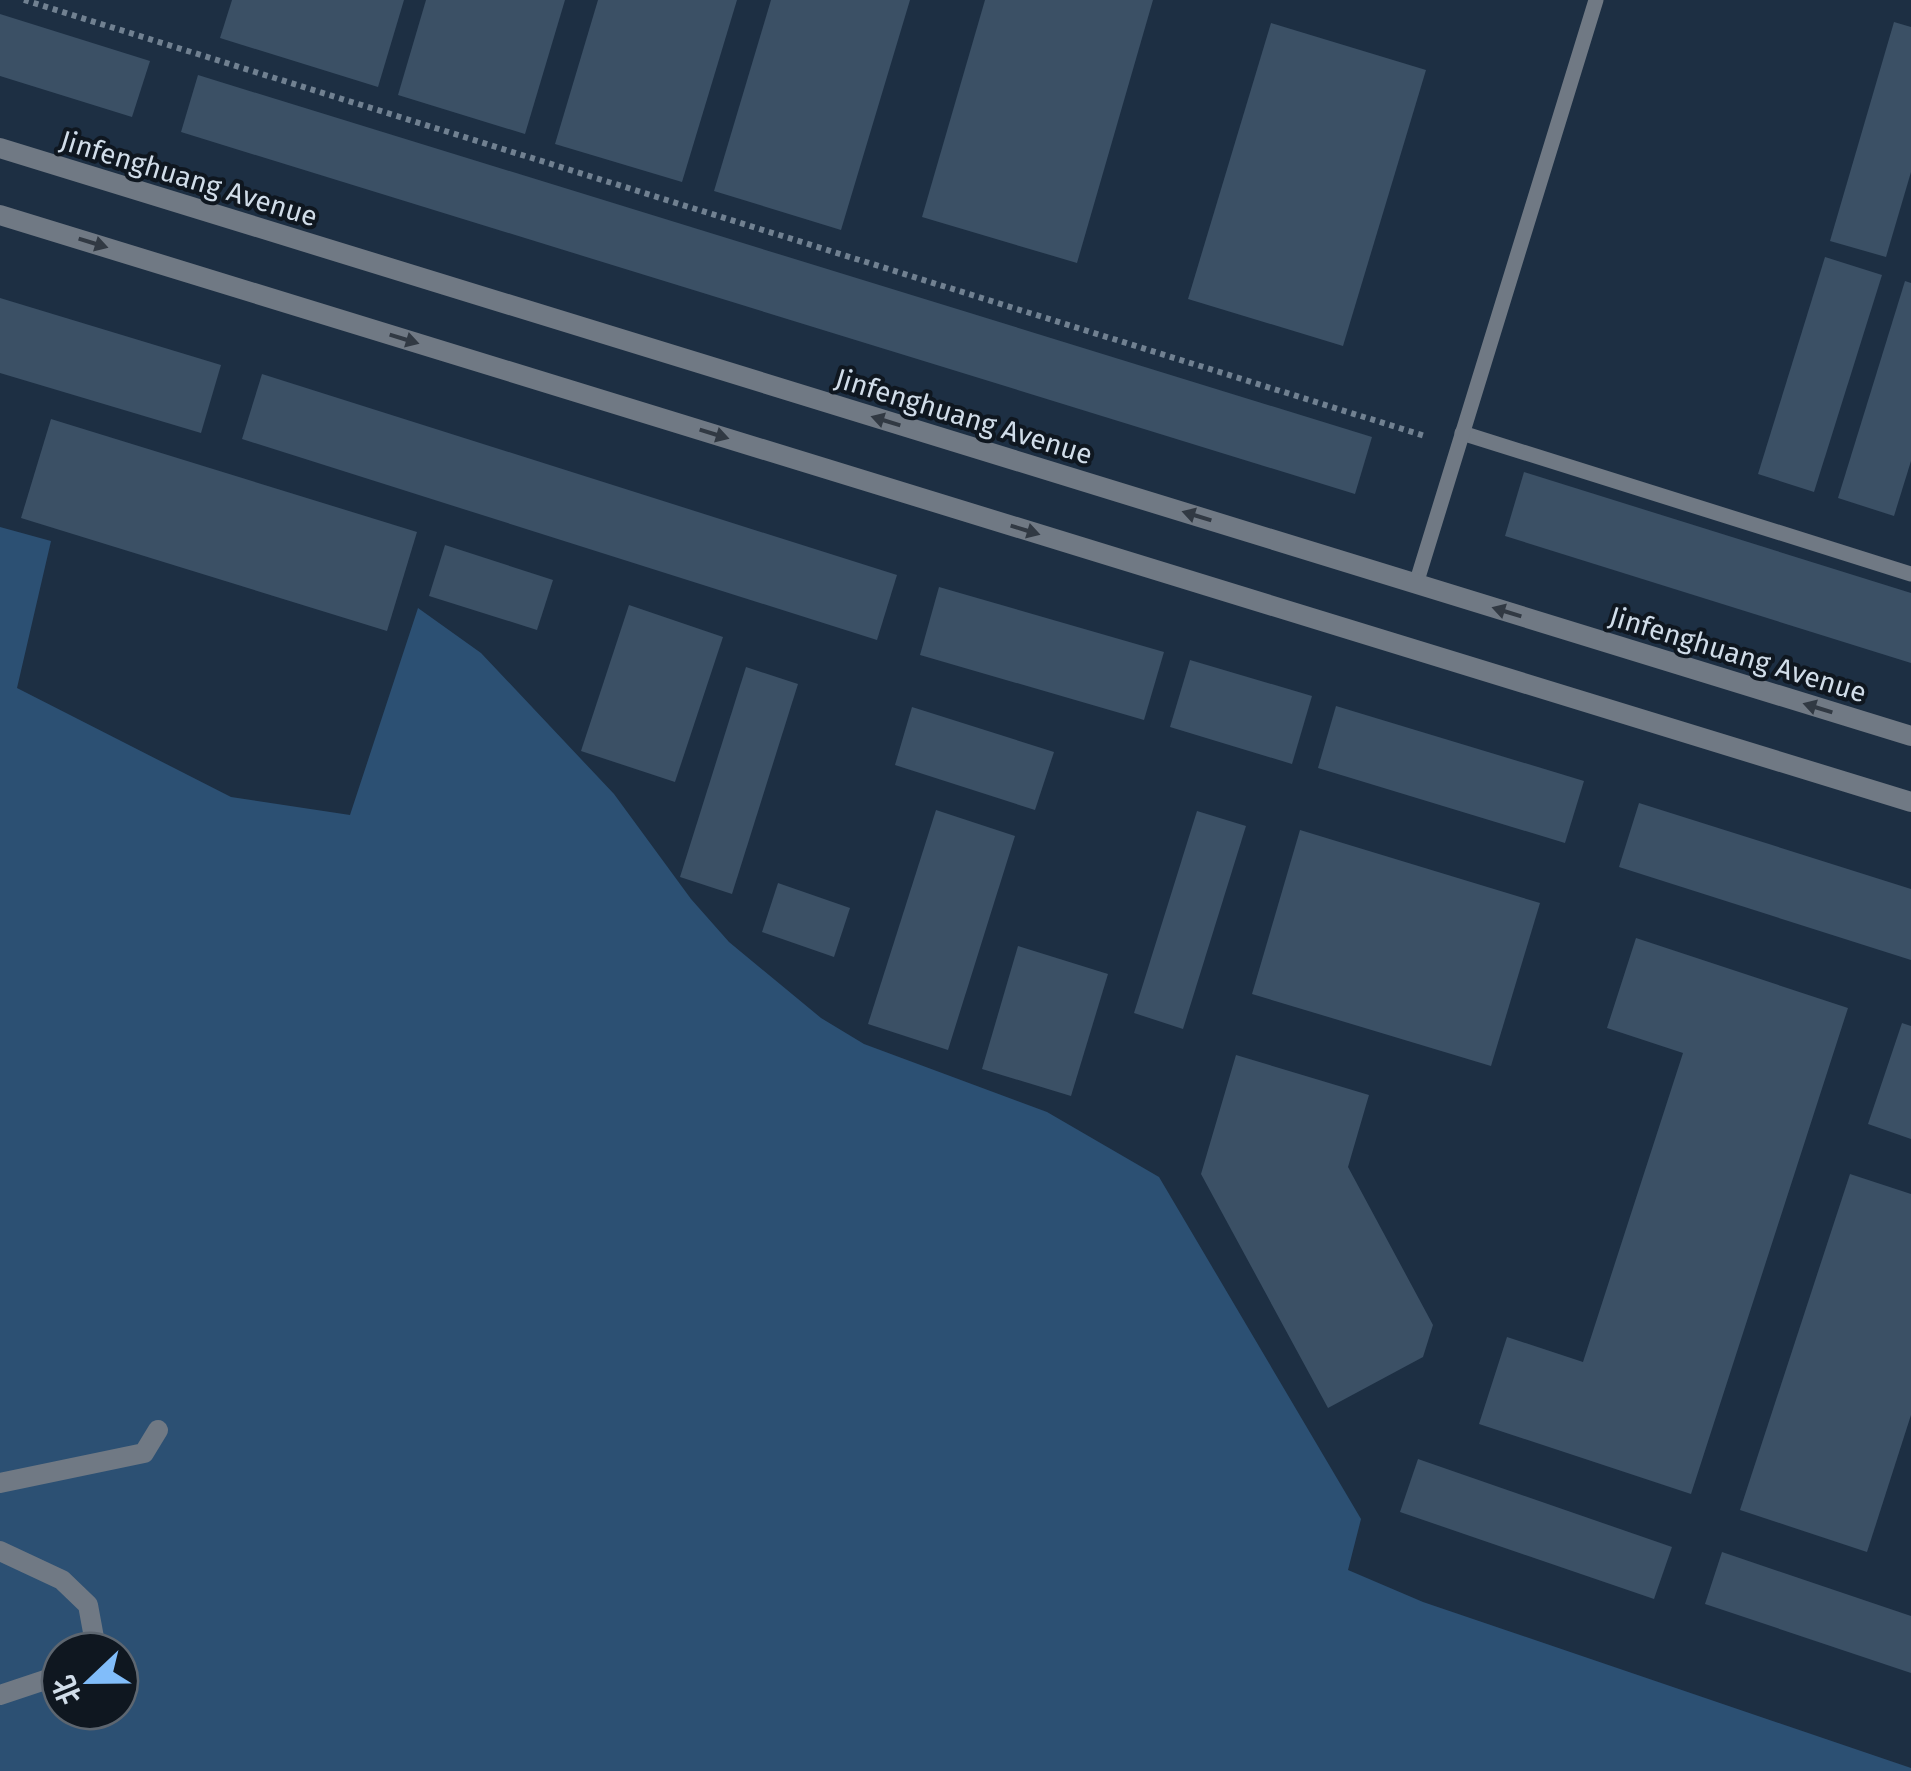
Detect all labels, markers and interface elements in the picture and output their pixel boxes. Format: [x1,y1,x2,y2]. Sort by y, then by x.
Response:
street label: Jinfenghuang Avenue [56,124,322,233]
one-way arrow [78,236,109,251]
one-way arrow [389,332,420,347]
street label: Jinfenghuang Avenue [831,362,1097,471]
one-way arrow [870,413,901,428]
one-way arrow [700,428,730,443]
one-way arrow [1181,508,1211,523]
one-way arrow [1010,523,1041,538]
street label: Jinfenghuang Avenue [1605,600,1871,709]
one-way arrow [1492,604,1522,619]
one-way arrow [1802,700,1833,715]
north arrow [40,1631,140,1731]
text: 北 [47,1671,88,1709]

